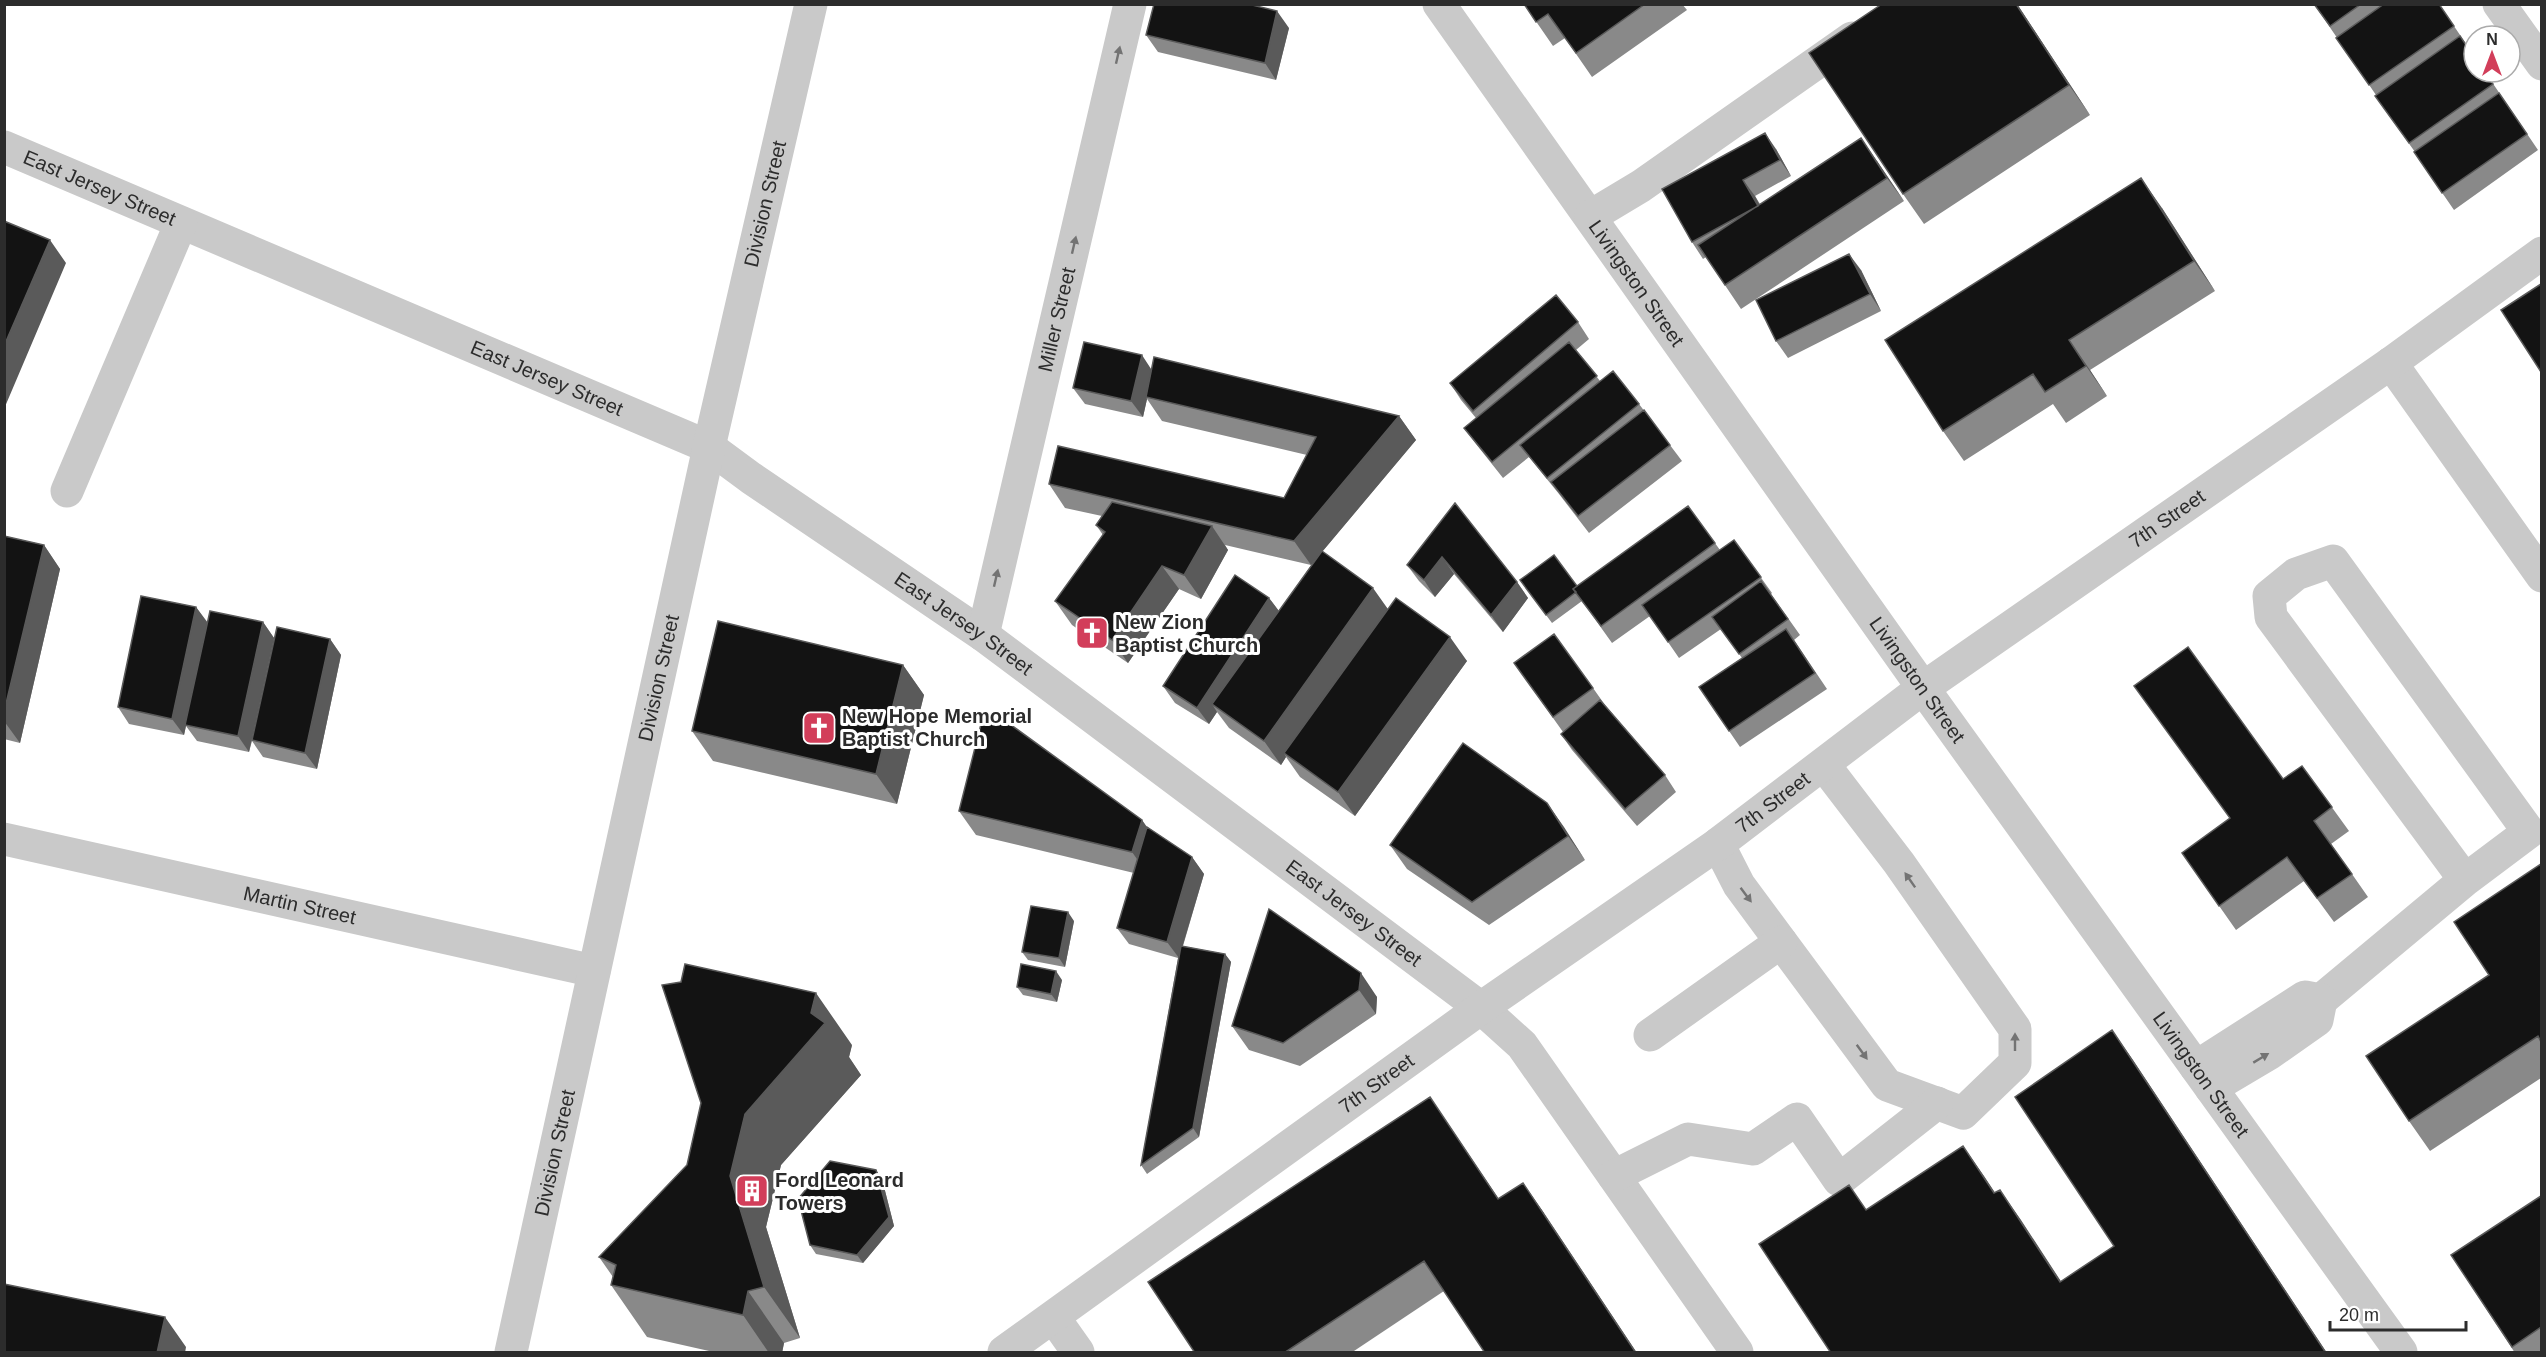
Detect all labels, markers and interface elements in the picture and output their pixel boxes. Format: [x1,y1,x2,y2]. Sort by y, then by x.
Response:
north arrow [2462,24,2522,84]
text: N [2486,31,2498,48]
one-way arrow [1114,45,1123,64]
street label: Division Street [740,138,790,269]
street label: East Jersey Street [20,146,180,230]
street label: Livingston Street [1585,216,1689,351]
one-way arrow [1069,235,1079,254]
street label: Miller Street [1034,265,1079,374]
street label: East Jersey Street [467,336,627,420]
street label: 7th Street [2125,485,2209,552]
street label: East Jersey Street [891,567,1037,680]
one-way arrow [992,568,1002,587]
place label: New Zion Baptist Church [1115,611,1258,656]
street label: Division Street [634,612,683,743]
street label: Livingston Street [1865,613,1970,747]
church icon: New Zion Baptist Church [1074,615,1110,651]
place label: New Hope Memorial Baptist Church [842,705,1032,750]
church icon: New Hope Memorial Baptist Church [801,710,837,746]
street label: 7th Street [1731,767,1814,837]
street label: East Jersey Street [1282,855,1426,971]
one-way arrow [1904,873,1916,889]
street label: Martin Street [241,882,358,928]
one-way arrow [1740,887,1752,902]
street label: Livingston Street [2149,1007,2254,1142]
one-way arrow [2010,1033,2020,1052]
one-way arrow [1856,1043,1868,1059]
street label: 7th Street [1335,1049,1418,1118]
one-way arrow [2253,1053,2270,1063]
street label: Division Street [530,1087,579,1218]
place label: Ford Leonard Towers [775,1169,904,1214]
building icon: Ford Leonard Towers [734,1173,770,1209]
scale bar [2330,1294,2466,1332]
text: 20 m [2339,1305,2379,1325]

